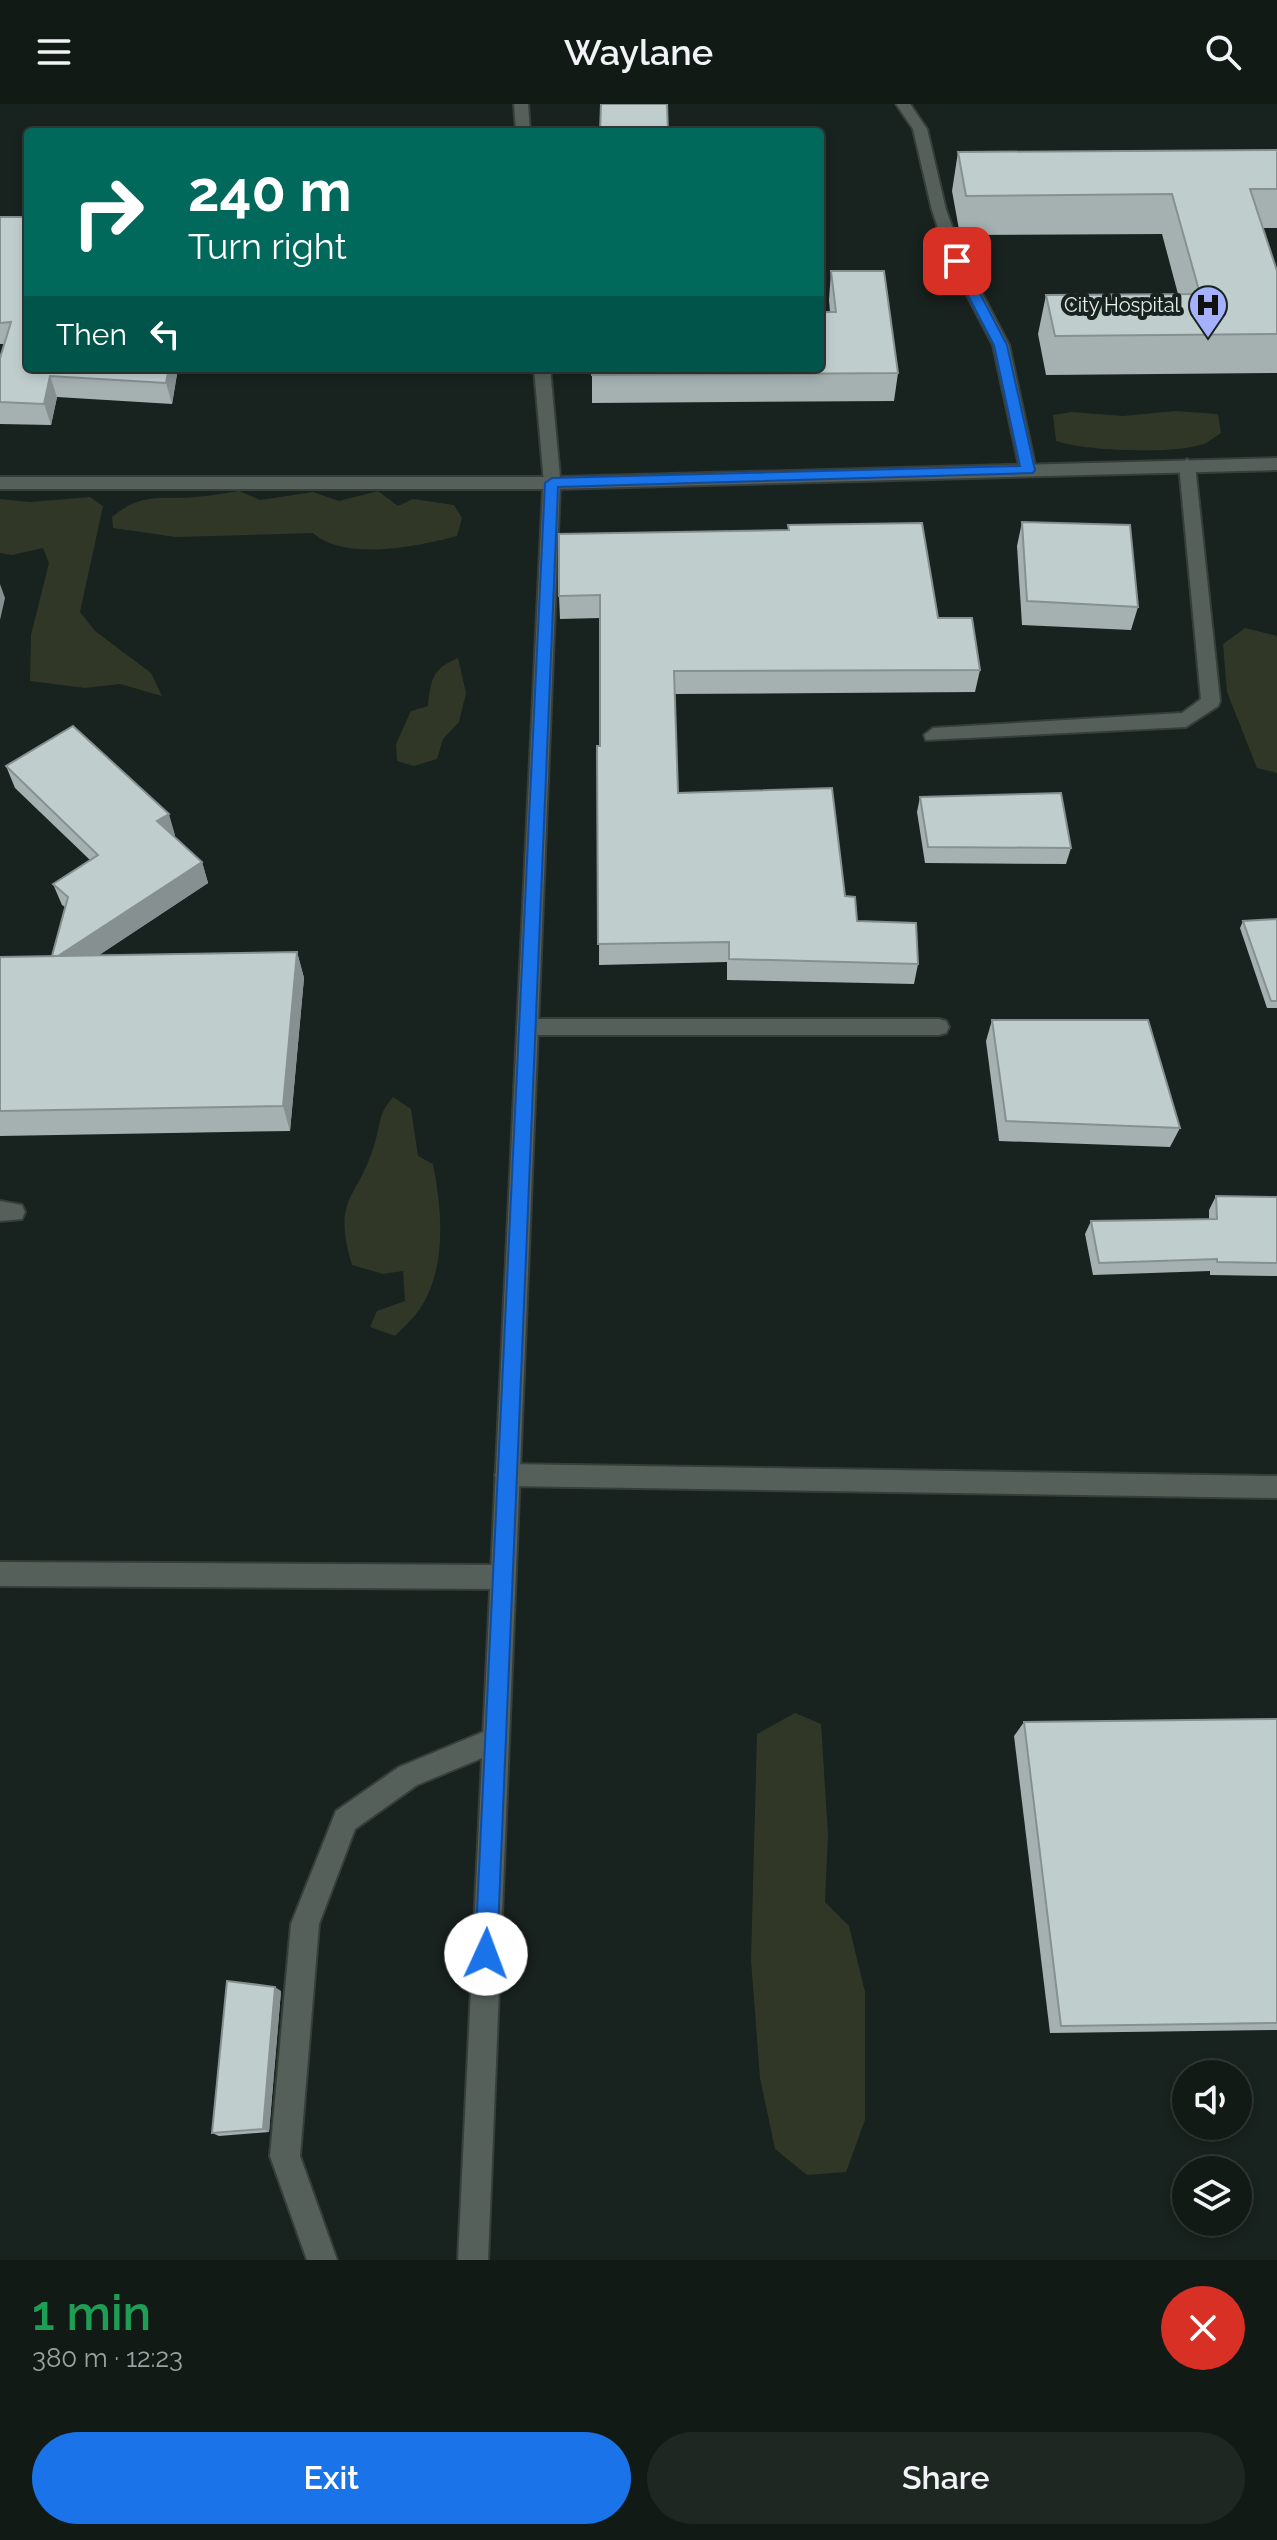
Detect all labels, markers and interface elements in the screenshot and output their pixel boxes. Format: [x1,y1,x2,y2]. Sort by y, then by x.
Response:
icon: menu [32,30,76,74]
icon: search [1201,30,1245,74]
text: Waylane [564,31,713,73]
text: 240 m [188,158,352,224]
icon: right [56,160,160,264]
text: Turn right [188,225,347,267]
pin [923,227,991,295]
icon: arrive [935,239,979,283]
hospital icon: City Hospital [1187,284,1229,339]
place label: City Hospital [1064,293,1181,317]
icon: left [143,312,187,356]
text: Then [56,317,127,352]
position arrow [444,1912,528,1996]
map controls [1172,2060,1252,2236]
button: sound [1172,2060,1252,2140]
button: layers [1172,2156,1252,2236]
text: 1 min [32,2285,151,2341]
button: close [1161,2286,1245,2370]
text: 380 m · 12:23 [32,2343,183,2373]
button: Exit [32,2432,631,2524]
button: Share [647,2432,1245,2524]

